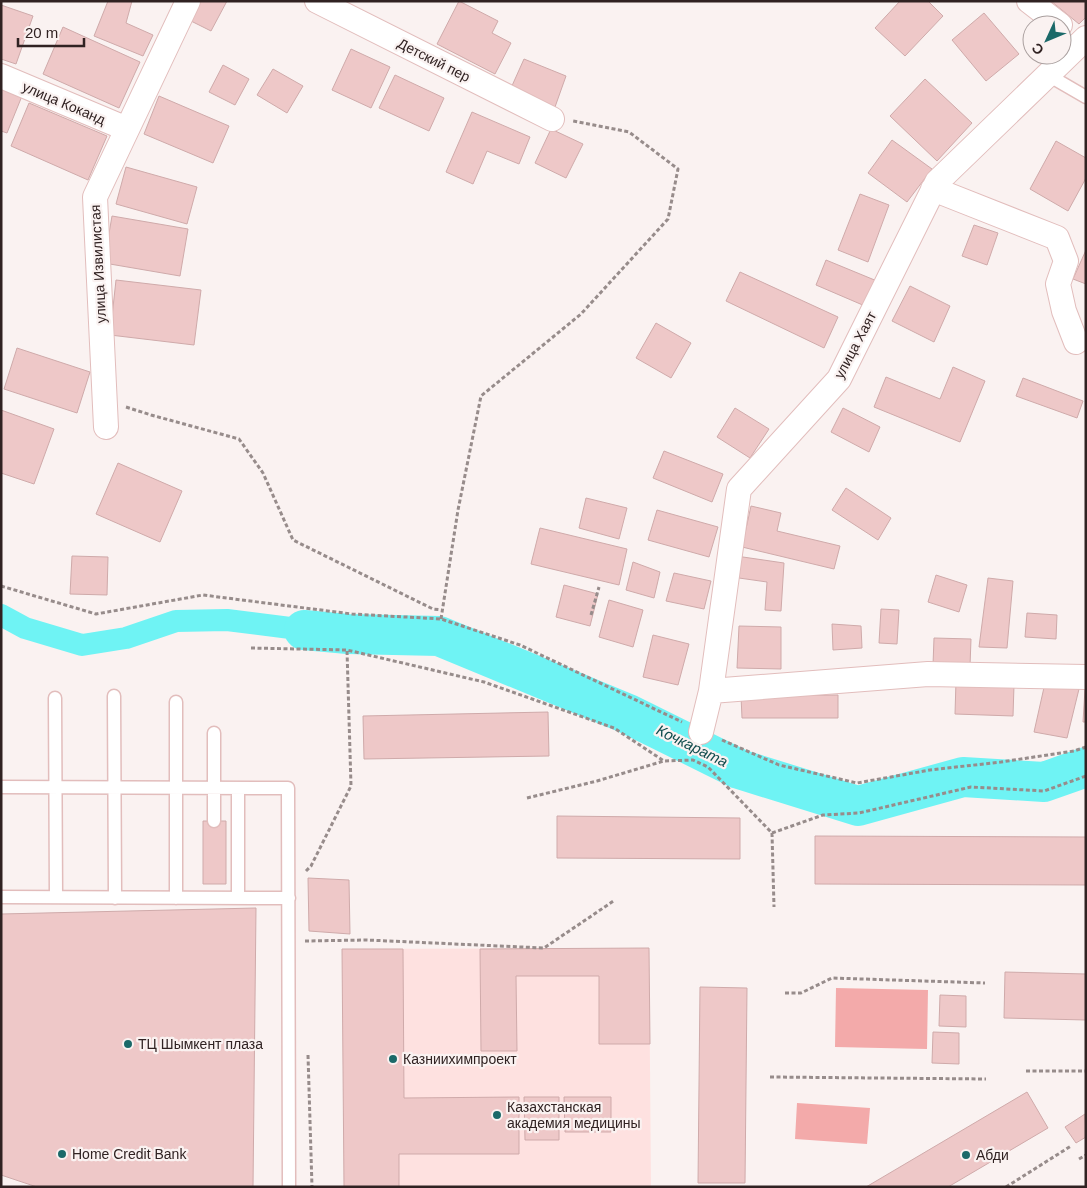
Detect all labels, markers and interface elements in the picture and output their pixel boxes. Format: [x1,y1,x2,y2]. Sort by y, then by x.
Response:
scale bar [18,15,84,47]
north arrow [1022,15,1072,65]
text: 20 m [25,24,58,41]
street label: Детский пер [395,35,473,85]
text: С [1028,40,1047,58]
street label: улица Коканд [20,78,108,128]
street label: улица Извилистая [87,204,109,324]
street label: улица Хаят [831,308,880,381]
water label: Кочкарата [654,721,731,770]
place label: ТЦ Шымкент плаза [138,1036,263,1052]
marker: ТЦ Шымкент плаза [122,1038,134,1050]
place label: Казниихимпроект [403,1051,517,1067]
marker: Казниихимпроект [387,1053,399,1065]
place label: Казахстанская академия медицины [507,1099,641,1131]
marker: Казахстанская академия медицины [491,1109,503,1121]
place label: Home Credit Bank [72,1146,187,1162]
place label: Абди [976,1147,1009,1163]
marker: Home Credit Bank [56,1148,68,1160]
marker: Абди [960,1149,972,1161]

